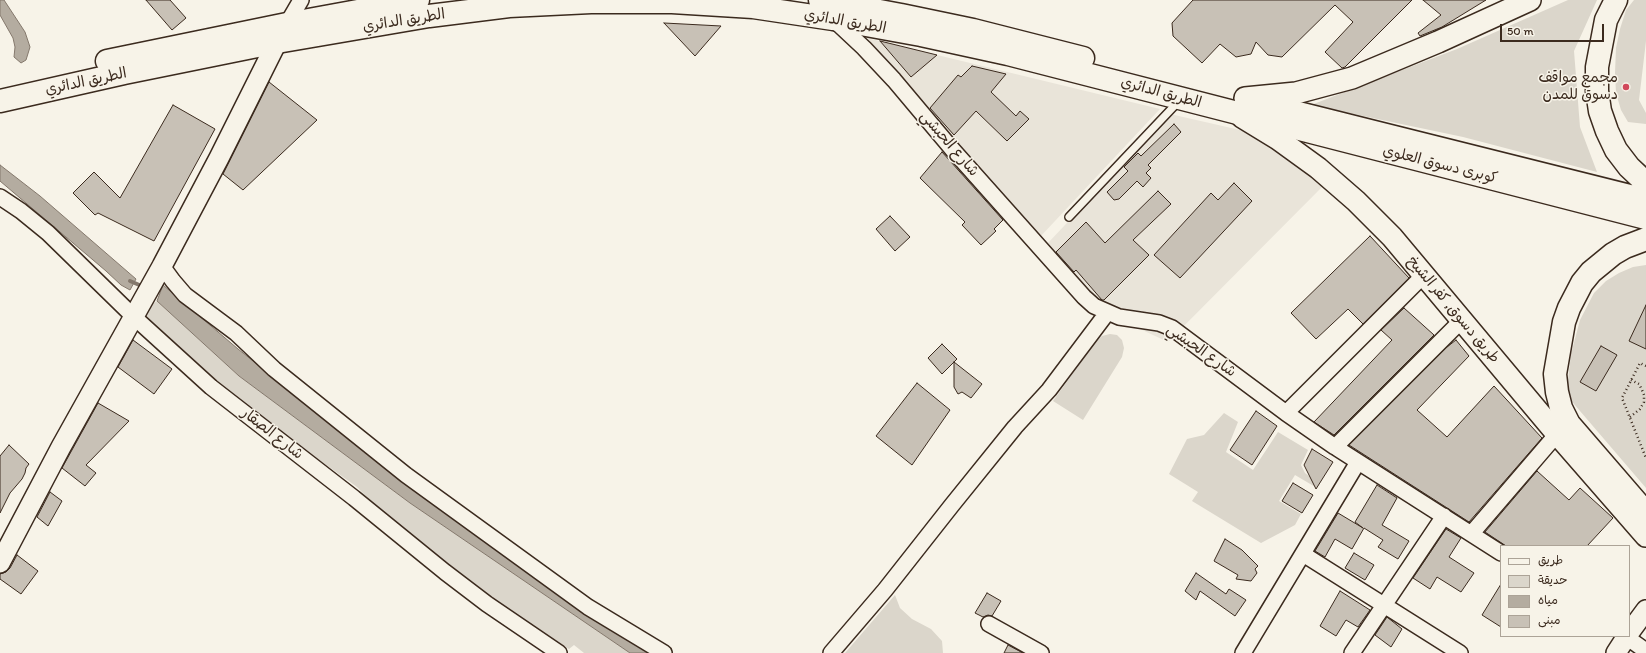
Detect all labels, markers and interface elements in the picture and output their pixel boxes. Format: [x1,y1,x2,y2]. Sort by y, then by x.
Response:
street label: الطريق الدائري [362,6,446,36]
street label: الطريق الدائري [803,6,887,38]
scale bar [1502,16,1606,42]
text: 50 m [1507,24,1533,38]
street label: الطريق الدائري [43,65,129,99]
place label: مجمع مواقف دسوق للمدن [1539,69,1618,104]
street label: الطريق الدائري [1119,74,1203,112]
marker: مجمع مواقف دسوق للمدن [1621,82,1631,92]
street label: شارع الحبشي [916,108,982,180]
street label: كوبرى دسوق العلوي [1381,142,1499,188]
street label: طريق دسوق, كفر الشيخ [1403,253,1503,367]
street label: شارع الحبشي [1163,320,1239,382]
street label: شارع الصقار [238,404,306,464]
legend [1500,545,1630,637]
text: طريق [1538,553,1563,567]
text: حديقة [1538,573,1567,587]
text: مياه [1538,593,1558,607]
text: مبنى [1538,613,1561,627]

